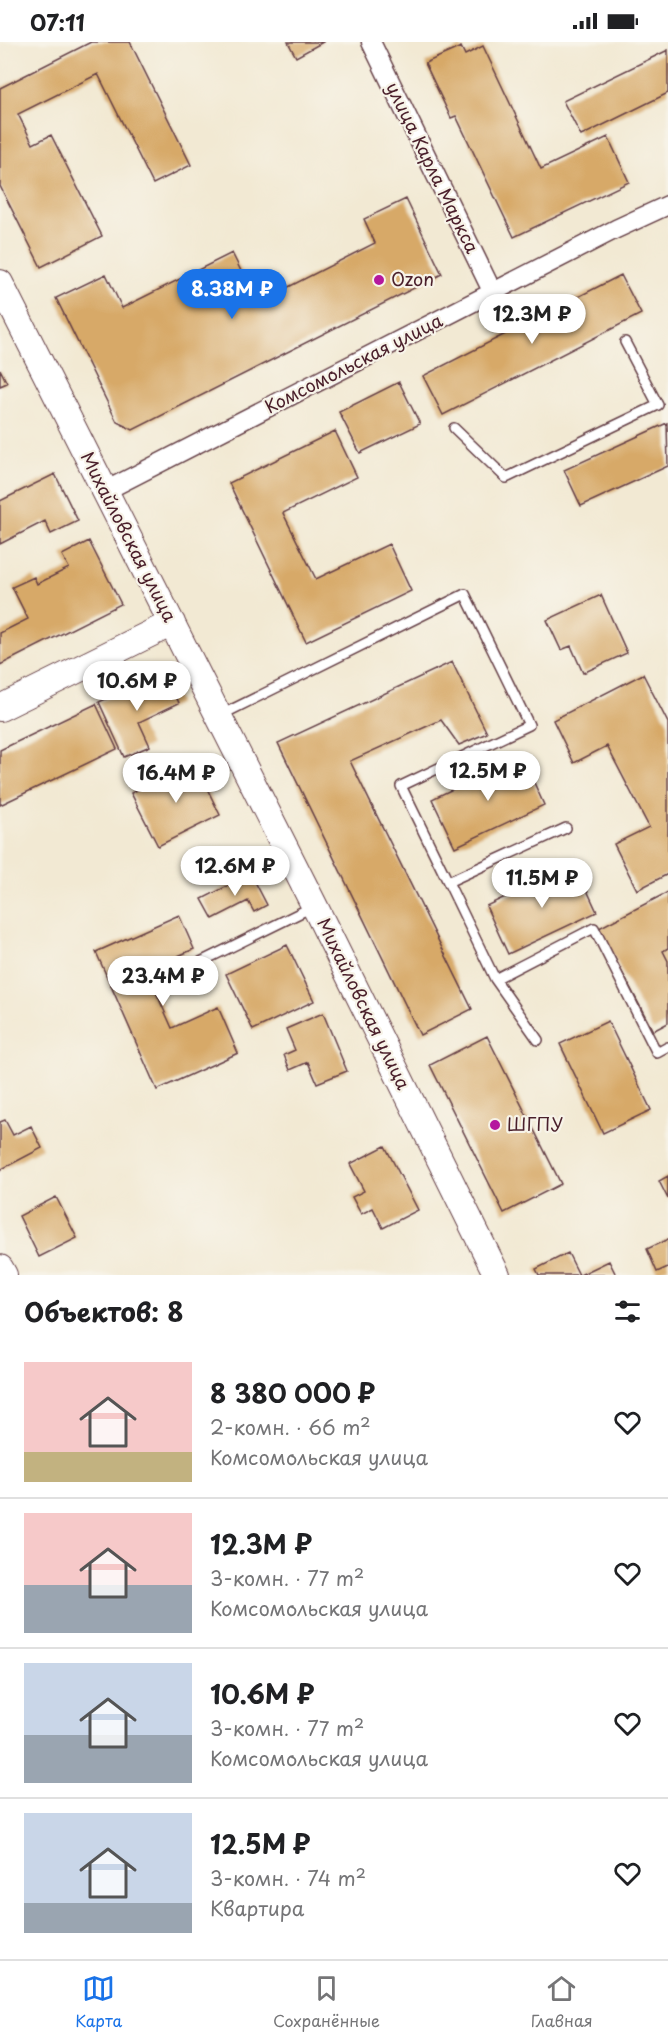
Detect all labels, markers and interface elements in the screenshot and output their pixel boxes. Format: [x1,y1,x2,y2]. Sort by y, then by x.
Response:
text: 07:11 [30,5,85,38]
street label: улица Карла Маркса [380,77,487,258]
place label: Ozon [391,265,434,292]
pin: 8.38M ₽ [177,269,287,320]
text: 8.38M ₽ [191,273,273,303]
marker: Ozon [372,273,386,287]
pin: 12.3M ₽ [477,294,587,345]
text: 12.3M ₽ [493,298,571,328]
street label: Комсомольская улица [260,306,447,419]
street label: Михайловская улица [75,446,184,627]
pin: 10.6M ₽ [82,661,192,712]
text: 10.6M ₽ [97,665,177,695]
pin: 12.5M ₽ [433,751,543,802]
pin: 16.4M ₽ [121,753,231,804]
text: 12.5M ₽ [449,755,527,785]
text: 16.4M ₽ [137,757,215,787]
pin: 12.6M ₽ [180,846,290,897]
text: 12.6M ₽ [195,850,275,880]
pin: 11.5M ₽ [487,858,597,909]
text: 11.5M ₽ [506,862,578,892]
street label: Михайловская улица [311,913,418,1094]
pin: 23.4M ₽ [108,956,218,1007]
text: 23.4M ₽ [121,960,205,990]
place label: ШГПУ [507,1110,563,1137]
marker: ШГПУ [488,1118,502,1132]
text: Объектов: 8 [24,1292,184,1331]
icon: filters [611,1295,644,1328]
text: 8 380 000 ₽ [210,1373,375,1412]
icon: home [72,1386,144,1458]
icon: heart [611,1406,644,1439]
text: 2-комн. · 66 m² [210,1412,371,1442]
text: Комсомольская улица [210,1442,428,1472]
text: 12.3M ₽ [210,1524,312,1563]
icon: home [72,1537,144,1609]
icon: heart [611,1557,644,1590]
text: 3-комн. · 77 m² [210,1563,364,1593]
text: Комсомольская улица [210,1593,428,1623]
text: 10.6M ₽ [210,1674,314,1713]
icon: home [72,1687,144,1759]
icon: heart [611,1707,644,1740]
text: 3-комн. · 77 m² [210,1713,364,1743]
text: Комсомольская улица [210,1743,428,1773]
text: 12.5M ₽ [210,1824,310,1863]
icon: home [72,1837,144,1909]
icon: heart [611,1857,644,1890]
text: 3-комн. · 74 m² [210,1863,366,1893]
text: Квартира [210,1893,304,1923]
tab: Карта [75,1972,122,2032]
tab: Сохранённые [273,1972,380,2032]
tab: Главная [531,1972,593,2032]

